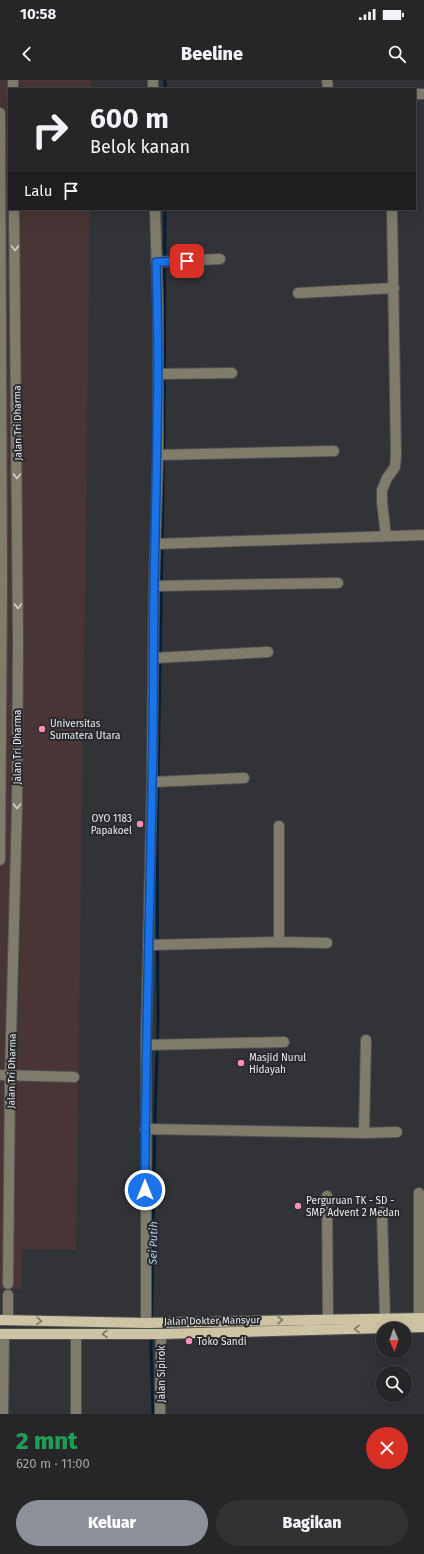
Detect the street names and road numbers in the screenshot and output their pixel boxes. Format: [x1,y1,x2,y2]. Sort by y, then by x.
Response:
street label: Jalan Tri Dharma [11,385,25,461]
street label: Jalan Tri Dharma [12,709,24,785]
street label: Jalan Tri Dharma [5,1033,19,1109]
street label: Jalan Dokter Mansyur [164,1314,260,1328]
street label: Jalan Sipirok [156,1345,168,1402]

